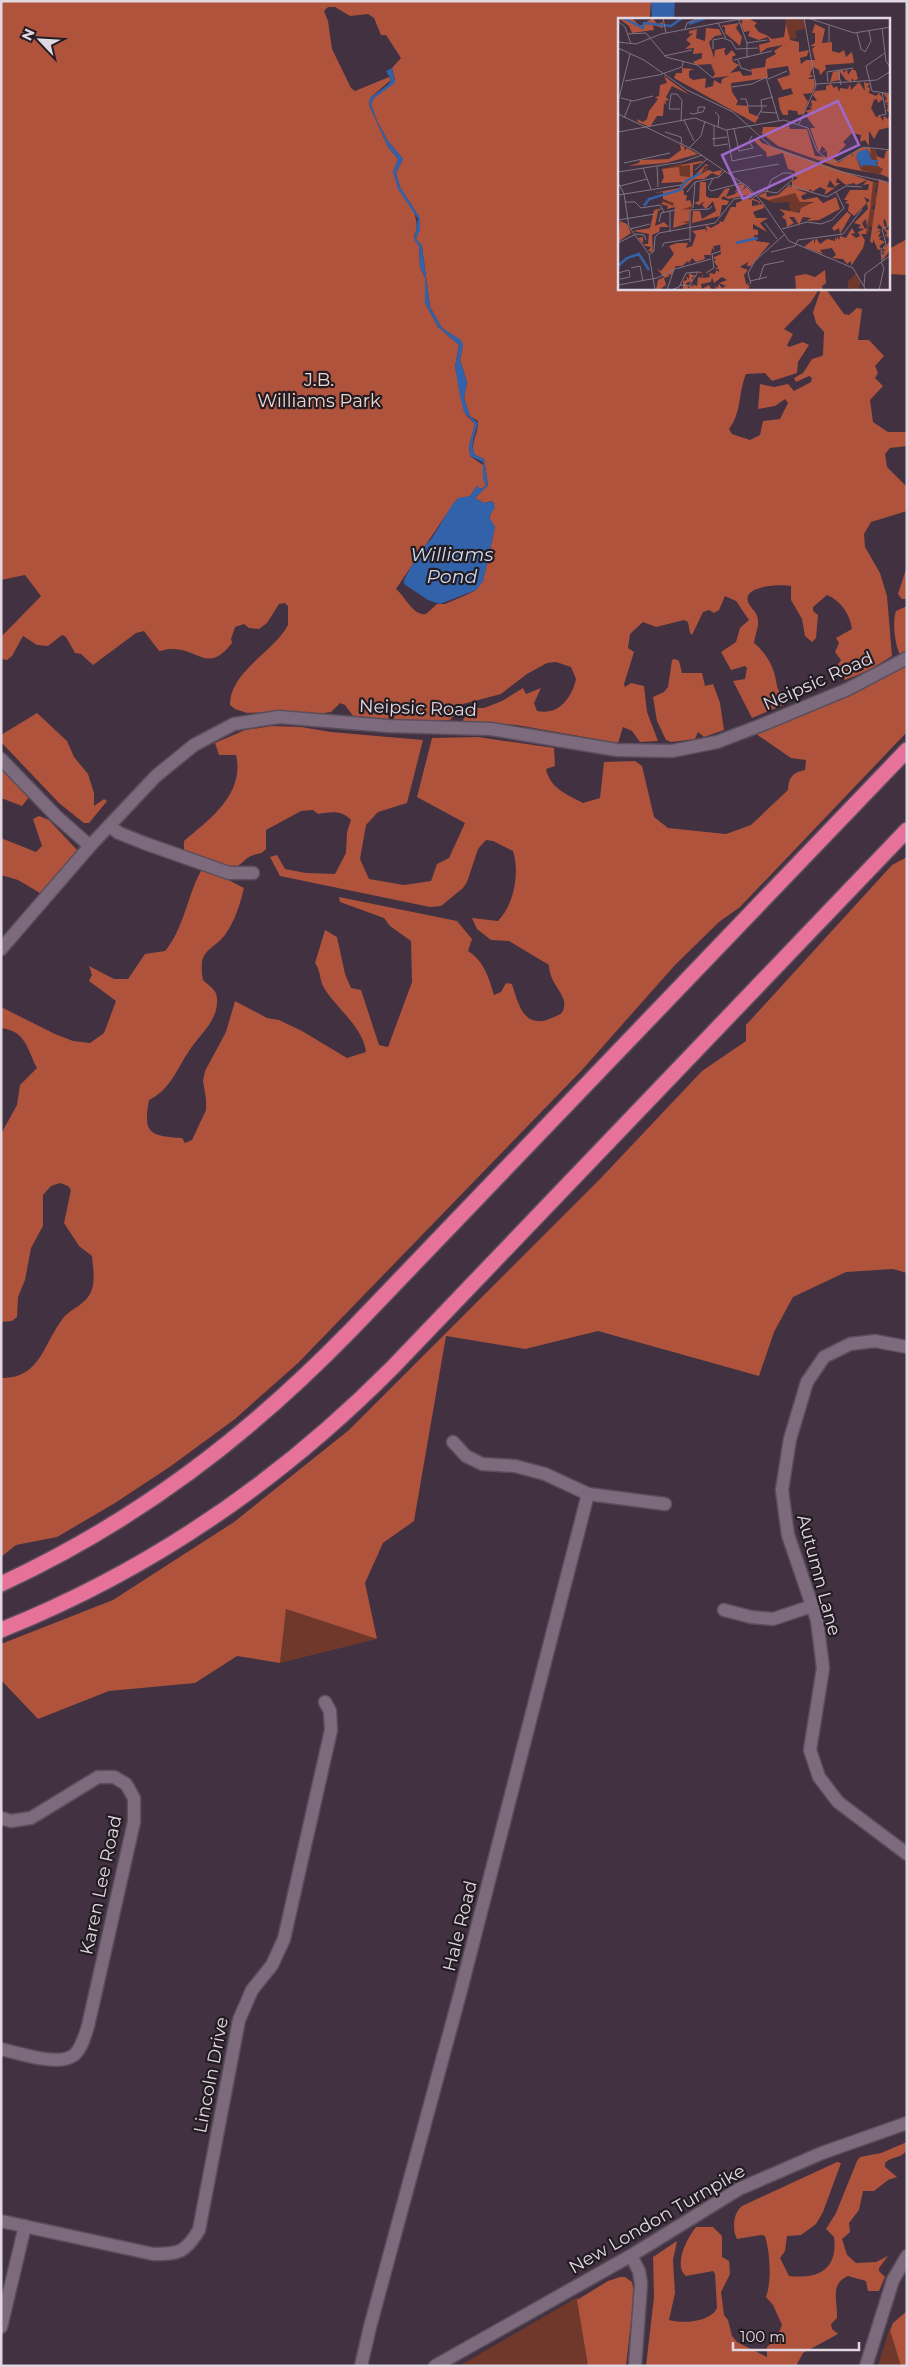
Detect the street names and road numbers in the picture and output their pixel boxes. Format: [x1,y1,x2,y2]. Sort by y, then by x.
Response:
street label: Neipsic Road [760,647,876,715]
street label: Neipsic Road [359,695,477,721]
street label: Autumn Lane [792,1512,846,1638]
street label: Karen Lee Road [75,1813,127,1957]
street label: Hale Road [438,1878,482,1974]
street label: Lincoln Drive [189,2015,233,2135]
street label: New London Turnpike [565,2159,749,2278]

